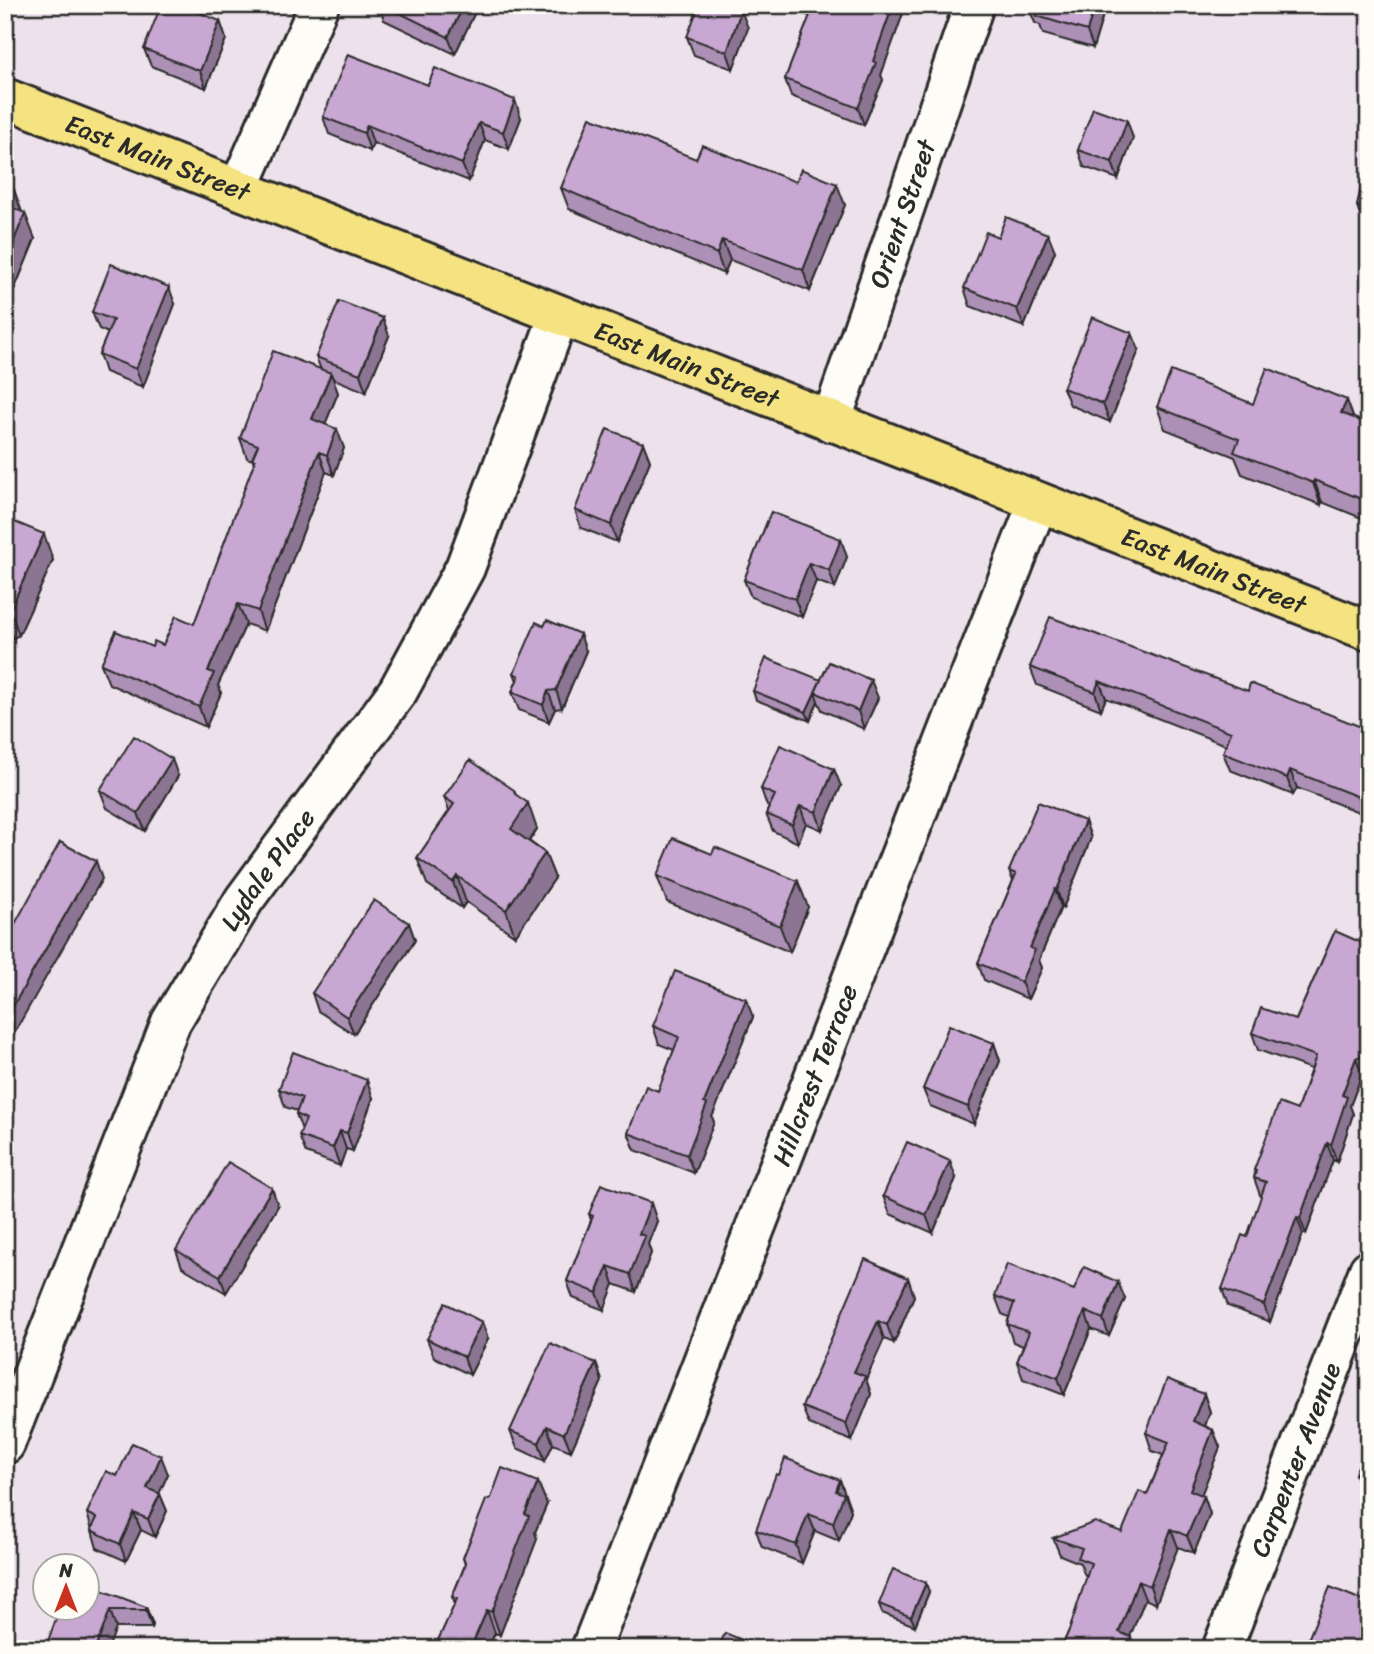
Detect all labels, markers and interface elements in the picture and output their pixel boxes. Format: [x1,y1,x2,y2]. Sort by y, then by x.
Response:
street label: East Main Street [58,101,259,215]
street label: Orient Street [855,132,950,295]
street label: East Main Street [587,307,788,422]
street label: East Main Street [1115,513,1315,628]
street label: Lydale Place [207,798,328,940]
street label: Hillcrest Terrace [758,977,871,1173]
street label: Carpenter Avenue [1237,1355,1354,1564]
north arrow [32,1552,102,1622]
text: N [58,1554,73,1587]

